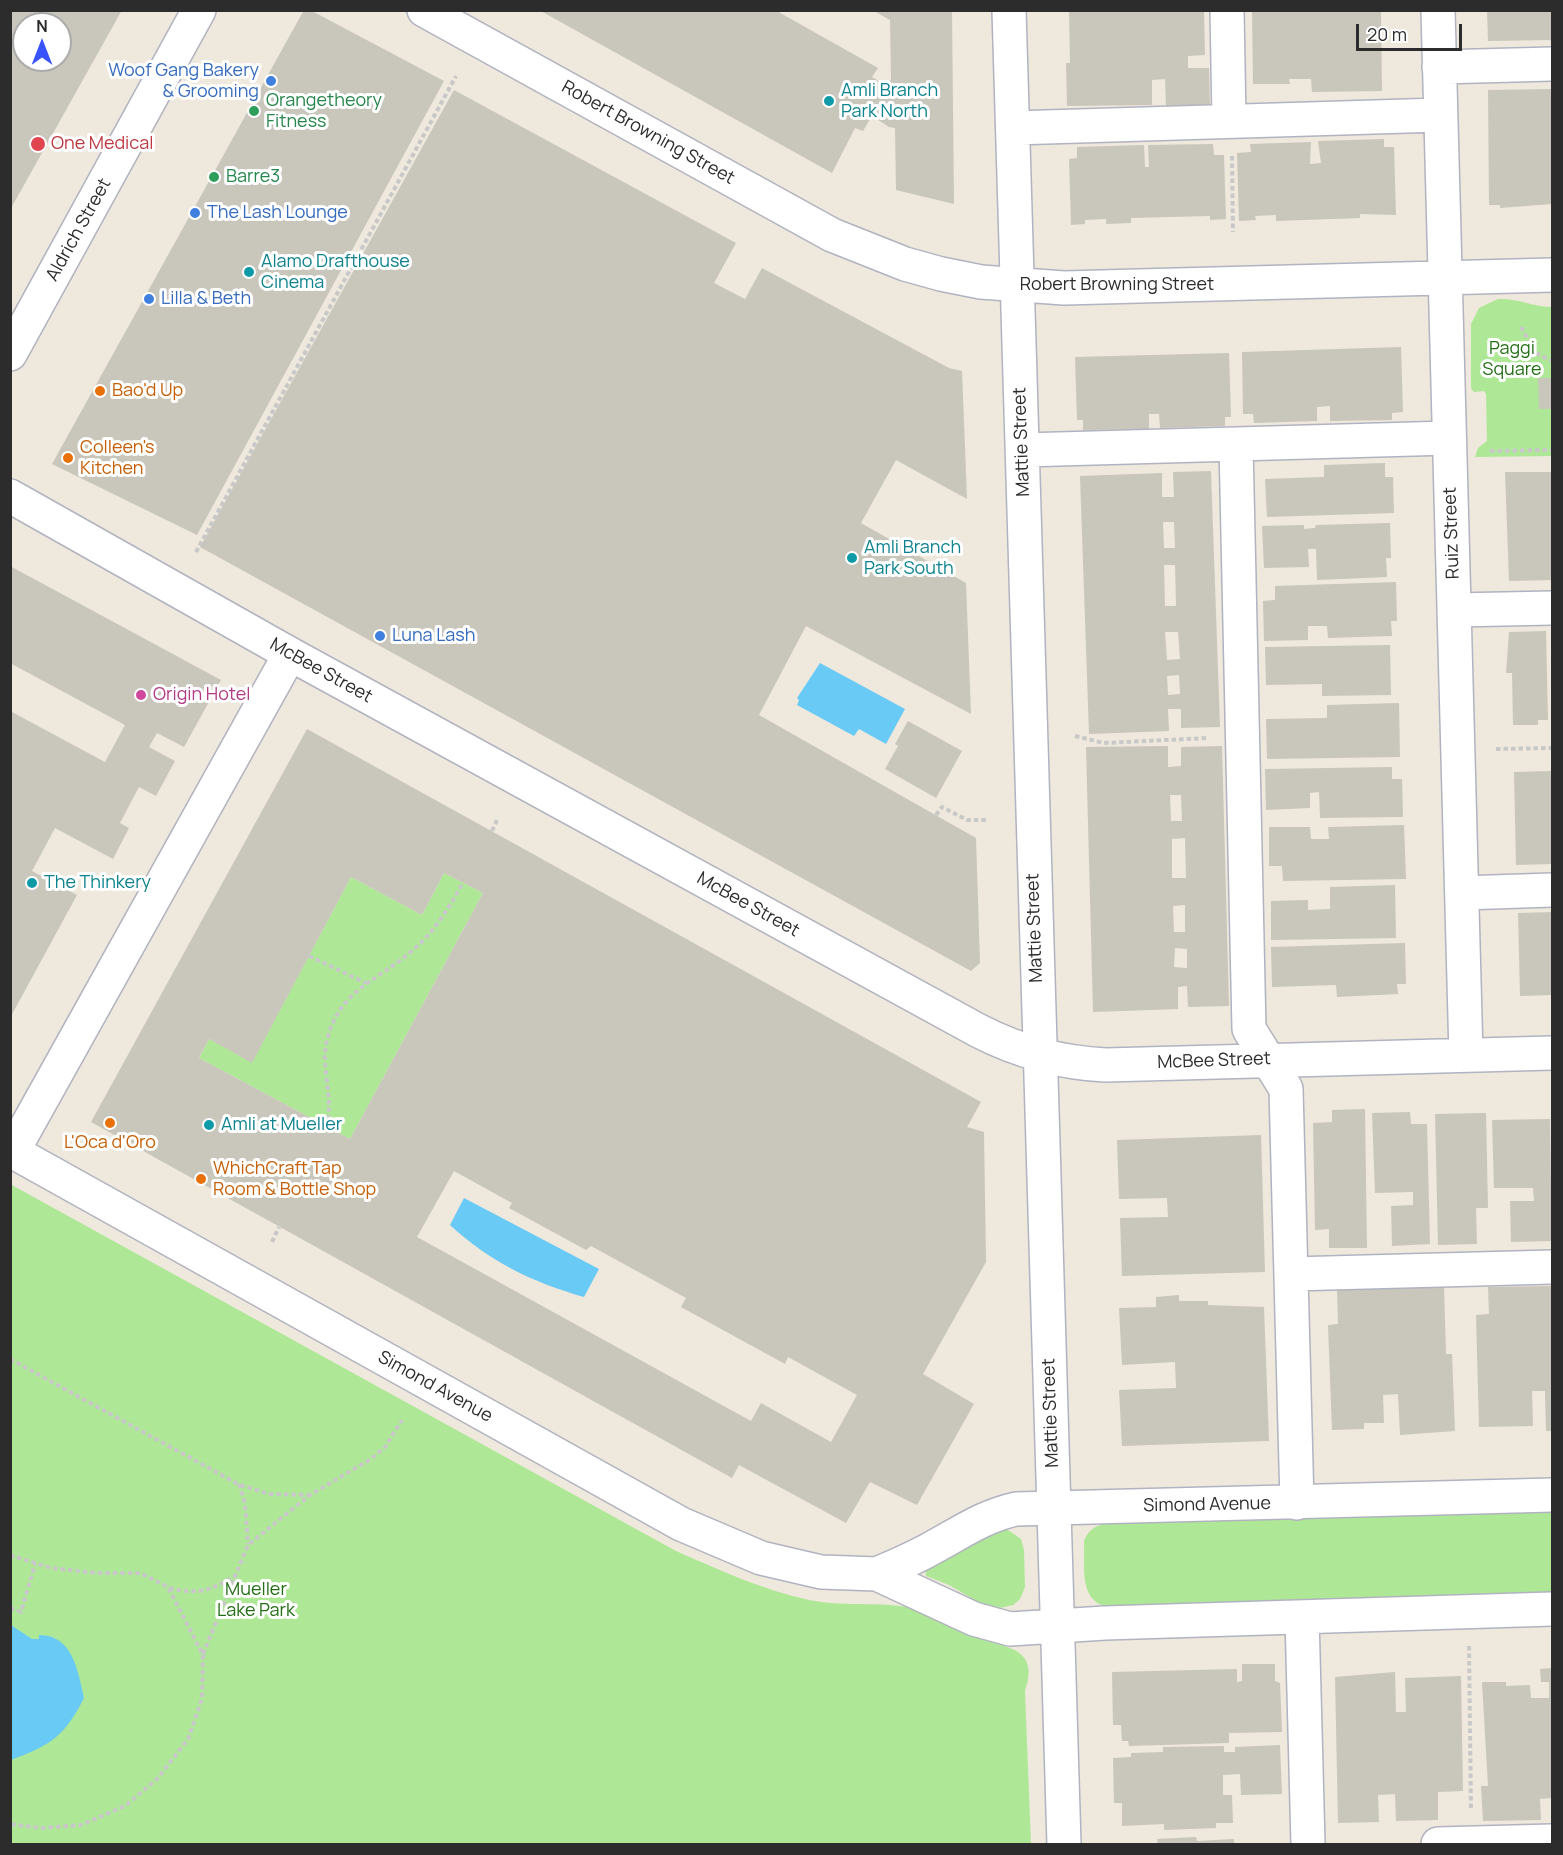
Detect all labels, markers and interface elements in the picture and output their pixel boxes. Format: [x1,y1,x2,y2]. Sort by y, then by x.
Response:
north arrow [12,12,72,72]
scale bar [1359,12,1466,50]
text: N [36,15,48,37]
text: 20 m [1367,22,1407,46]
place label: Woof Gang Bakery & Grooming [108,60,259,103]
marker: Woof Gang Bakery & Grooming [264,74,278,88]
street label: Robert Browning Street [558,76,738,190]
place label: Amli Branch Park North [841,80,938,122]
place label: Orangetheory Fitness [266,90,382,132]
marker: Amli Branch Park North [822,94,836,108]
marker: Orangetheory Fitness [247,104,261,118]
place label: One Medical [51,133,153,155]
marker: One Medical [29,135,47,153]
place label: Barre3 [226,166,280,188]
marker: Barre3 [207,170,221,184]
street label: Aldrich Street [42,175,116,285]
place label: The Lash Lounge [207,202,348,224]
marker: The Lash Lounge [188,206,202,220]
place label: Alamo Drafthouse Cinema [261,251,410,294]
marker: Alamo Drafthouse Cinema [242,265,256,279]
street label: Robert Browning Street [1020,274,1214,296]
place label: Lilla & Beth [161,288,251,310]
marker: Lilla & Beth [142,292,156,306]
park label: Paggi Square [1482,338,1542,380]
place label: Bao'd Up [112,380,183,402]
marker: Bao'd Up [93,384,107,398]
street label: Mattie Street [1009,387,1035,497]
place label: Colleen's Kitchen [80,437,155,480]
marker: Colleen's Kitchen [61,451,75,465]
street label: Ruiz Street [1440,487,1464,579]
place label: Amli Branch Park South [864,537,961,580]
marker: Amli Branch Park South [845,551,859,565]
place label: Luna Lash [392,625,476,647]
marker: Luna Lash [373,629,387,643]
street label: McBee Street [266,634,376,708]
place label: Origin Hotel [153,684,250,706]
marker: Origin Hotel [134,688,148,702]
street label: McBee Street [693,868,803,942]
place label: The Thinkery [44,872,151,894]
street label: Mattie Street [1022,873,1048,983]
marker: The Thinkery [25,876,39,890]
street label: McBee Street [1157,1048,1271,1074]
place label: Amli at Mueller [221,1114,342,1136]
marker: L'Oca d'Oro [103,1116,117,1130]
marker: Amli at Mueller [202,1118,216,1132]
place label: L'Oca d'Oro [64,1132,156,1154]
place label: WhichCraft Tap Room & Bottle Shop [213,1158,376,1200]
marker: WhichCraft Tap Room & Bottle Shop [194,1172,208,1186]
street label: Simond Avenue [374,1347,496,1427]
street label: Mattie Street [1038,1358,1064,1468]
street label: Simond Avenue [1143,1493,1271,1517]
park label: Mueller Lake Park [217,1579,295,1622]

